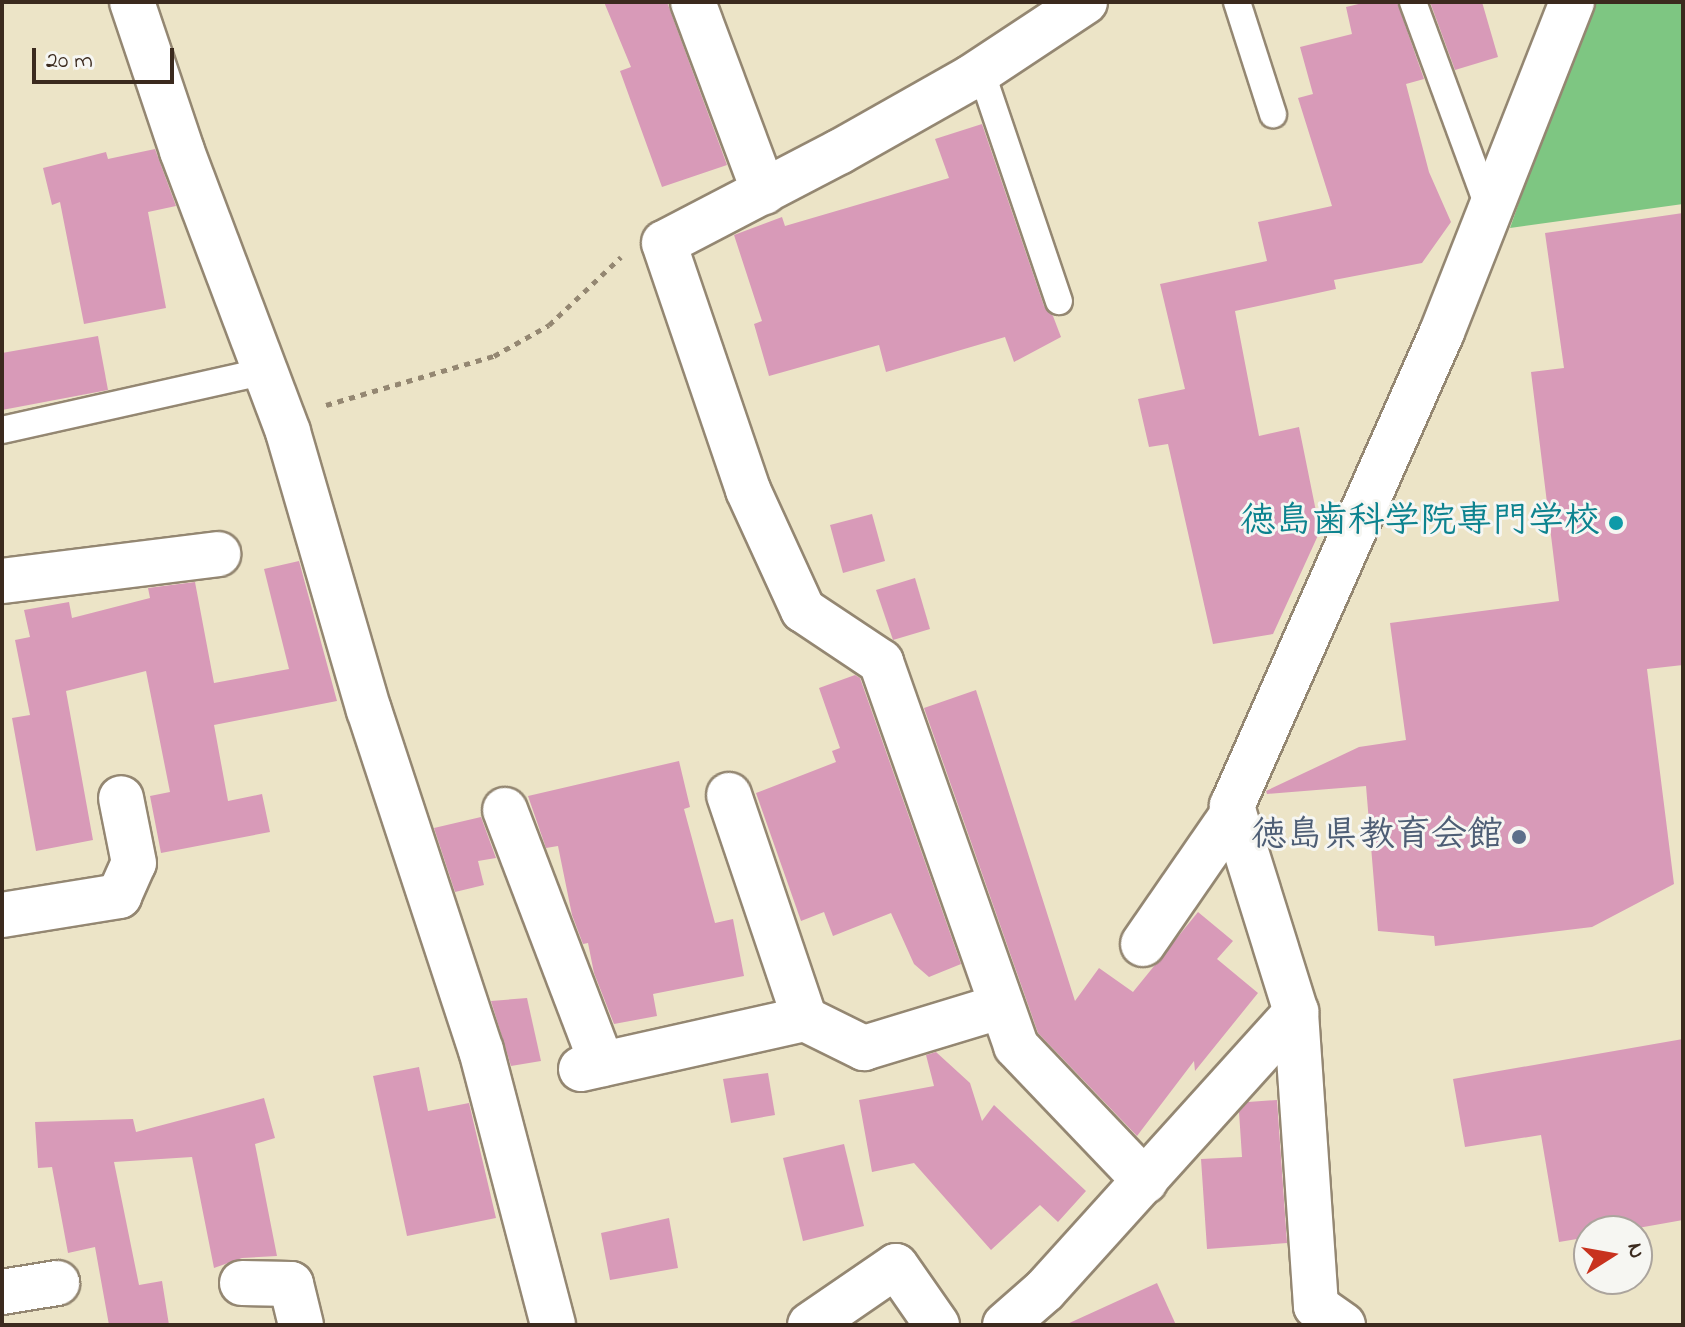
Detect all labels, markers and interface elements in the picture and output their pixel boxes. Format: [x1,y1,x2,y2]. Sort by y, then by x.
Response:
scale bar [36,32,178,82]
text: 20 m [46,44,93,79]
place label: 徳島歯科学院専門学校 [1240,501,1600,545]
marker: 徳島歯科学院専門学校 [1607,514,1625,532]
place label: 徳島県教育会館 [1251,815,1503,859]
marker: 徳島県教育会館 [1510,828,1528,846]
north arrow [1573,1215,1653,1295]
text: N [1617,1240,1652,1261]

